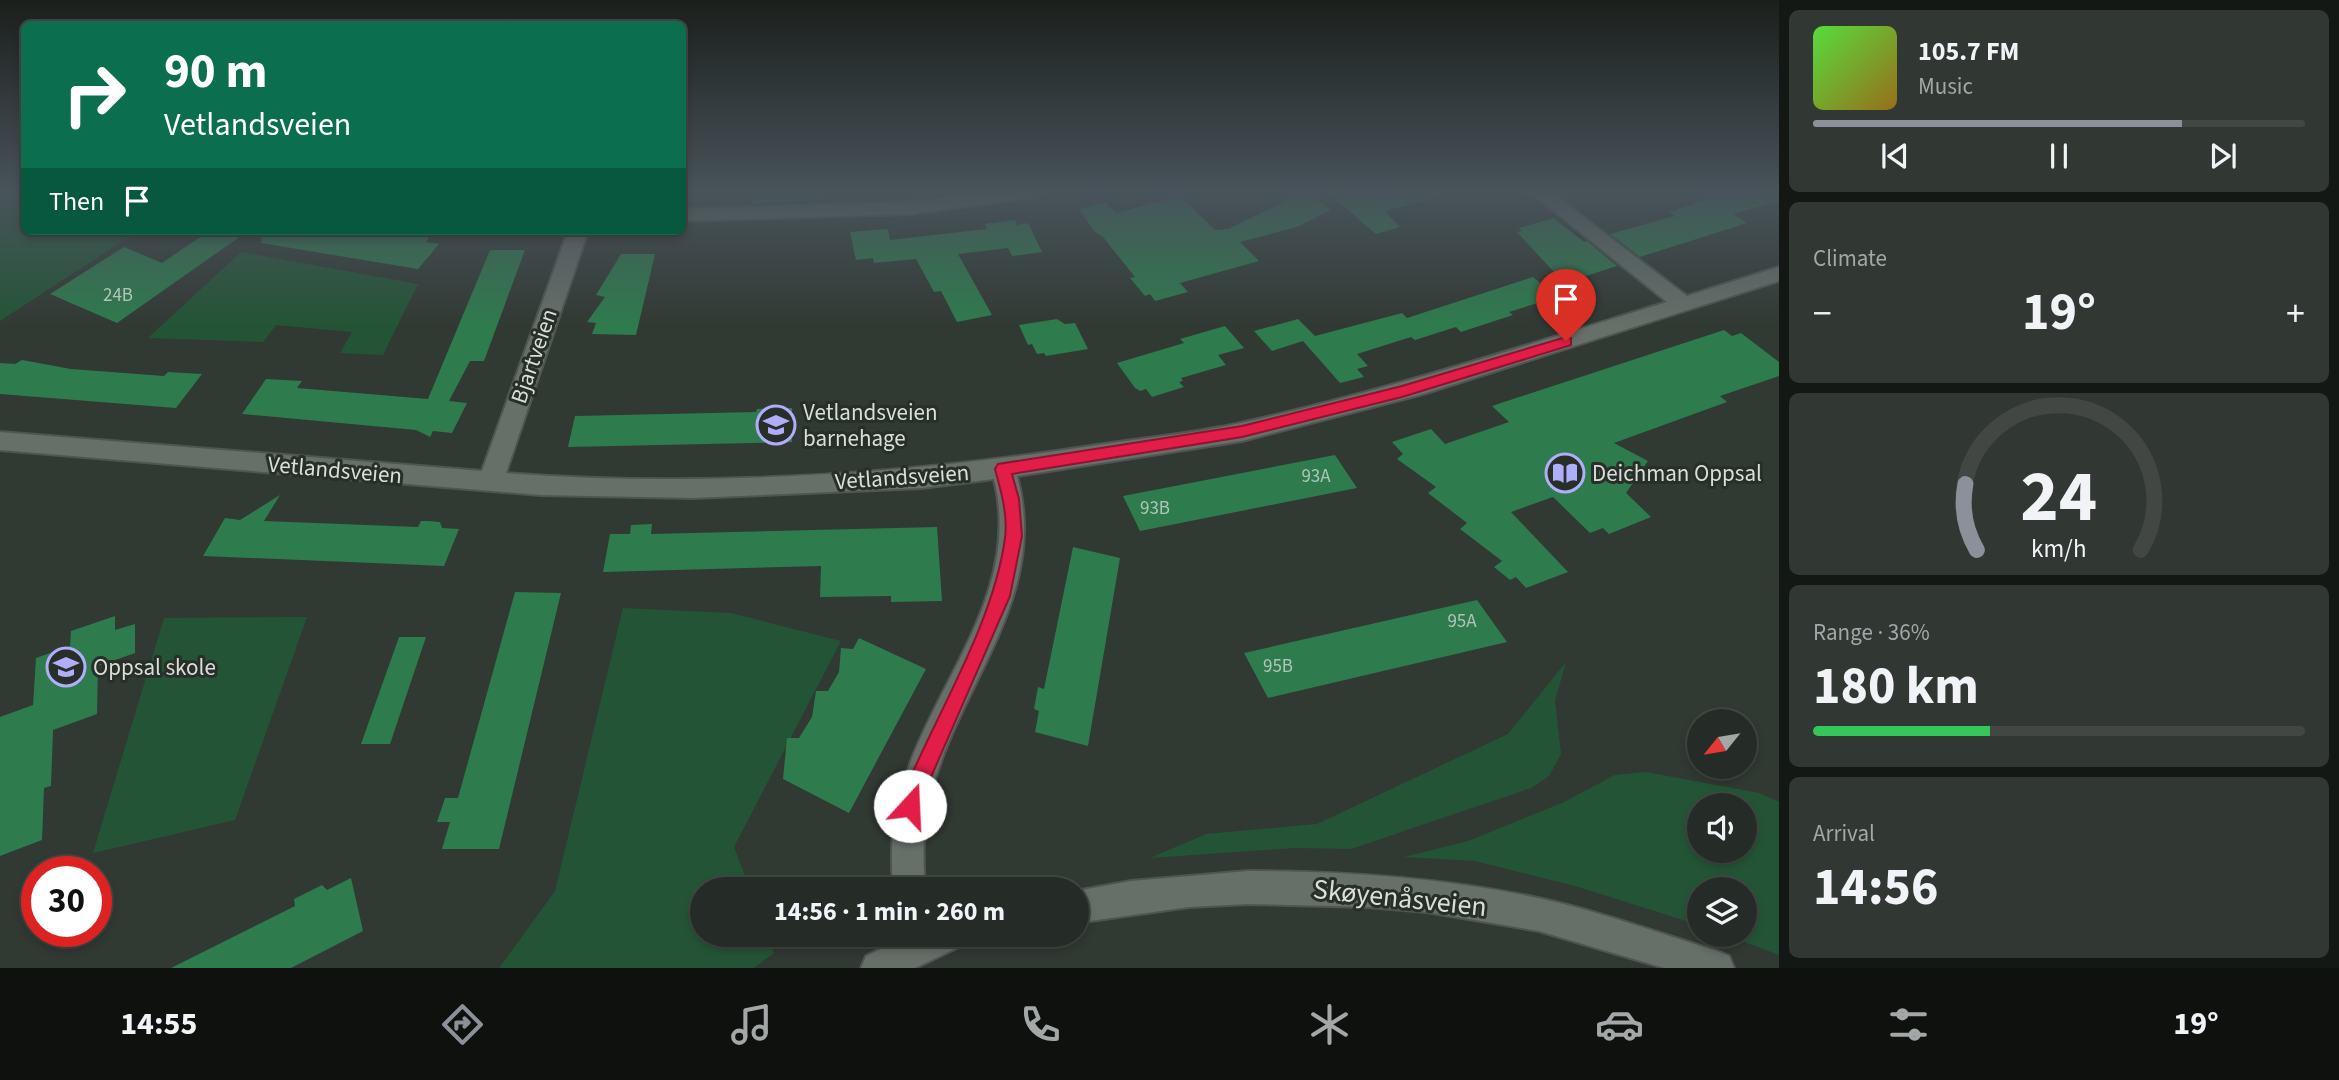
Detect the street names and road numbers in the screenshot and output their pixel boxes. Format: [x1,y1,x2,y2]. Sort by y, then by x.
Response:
street label: Bjartveien [502,304,566,408]
street label: Vetlandsveien [267,448,403,492]
street label: Vetlandsveien [834,456,970,498]
street label: Skøyenåsveien [1311,869,1489,927]

